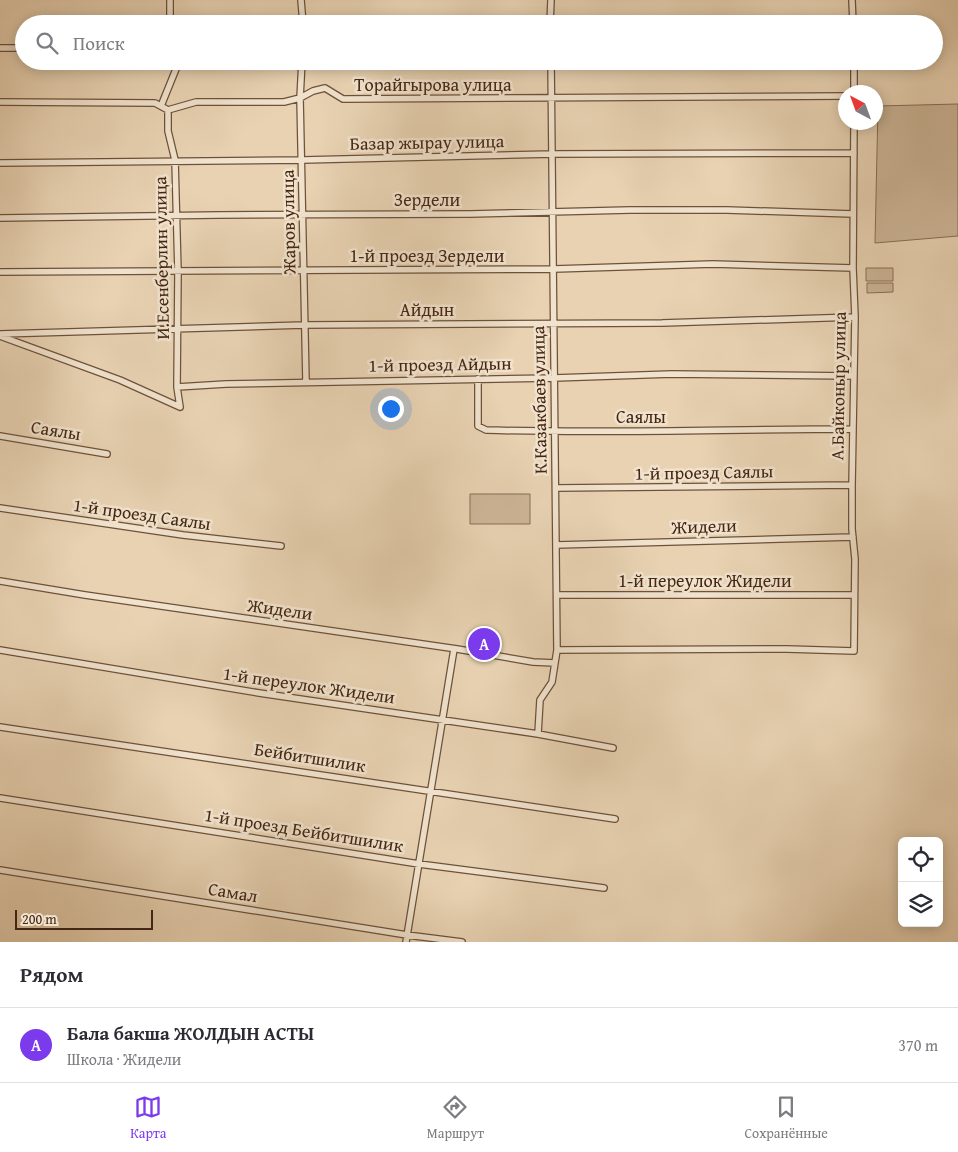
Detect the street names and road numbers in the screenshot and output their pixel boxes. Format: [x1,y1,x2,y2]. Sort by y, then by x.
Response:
street label: Торайгырова улица [354,71,512,98]
street label: Базар жырау улица [349,127,505,157]
street label: Жаров улица [274,169,302,276]
street label: И.Есенберлин улица [146,176,176,340]
street label: Зердели [394,186,460,213]
street label: 1-й проезд Зердели [350,242,505,269]
street label: Айдын [400,296,454,323]
street label: А.Байконыр улица [823,311,853,461]
street label: К.Казакбаев улица [524,325,554,474]
street label: 1-й проезд Айдын [368,349,512,379]
street label: Саялы [616,403,666,430]
street label: Саялы [29,413,83,447]
street label: 1-й проезд Саялы [635,457,774,487]
street label: 1-й проезд Саялы [72,491,213,537]
street label: Жидели [670,511,738,541]
street label: 1-й переулок Жидели [618,567,792,594]
street label: Жидели [245,591,315,627]
street label: 1-й переулок Жидели [221,660,397,710]
street label: Бейбитшилик [252,735,368,779]
street label: 1-й проезд Бейбитшилик [203,801,406,859]
street label: Самал [206,875,260,909]

